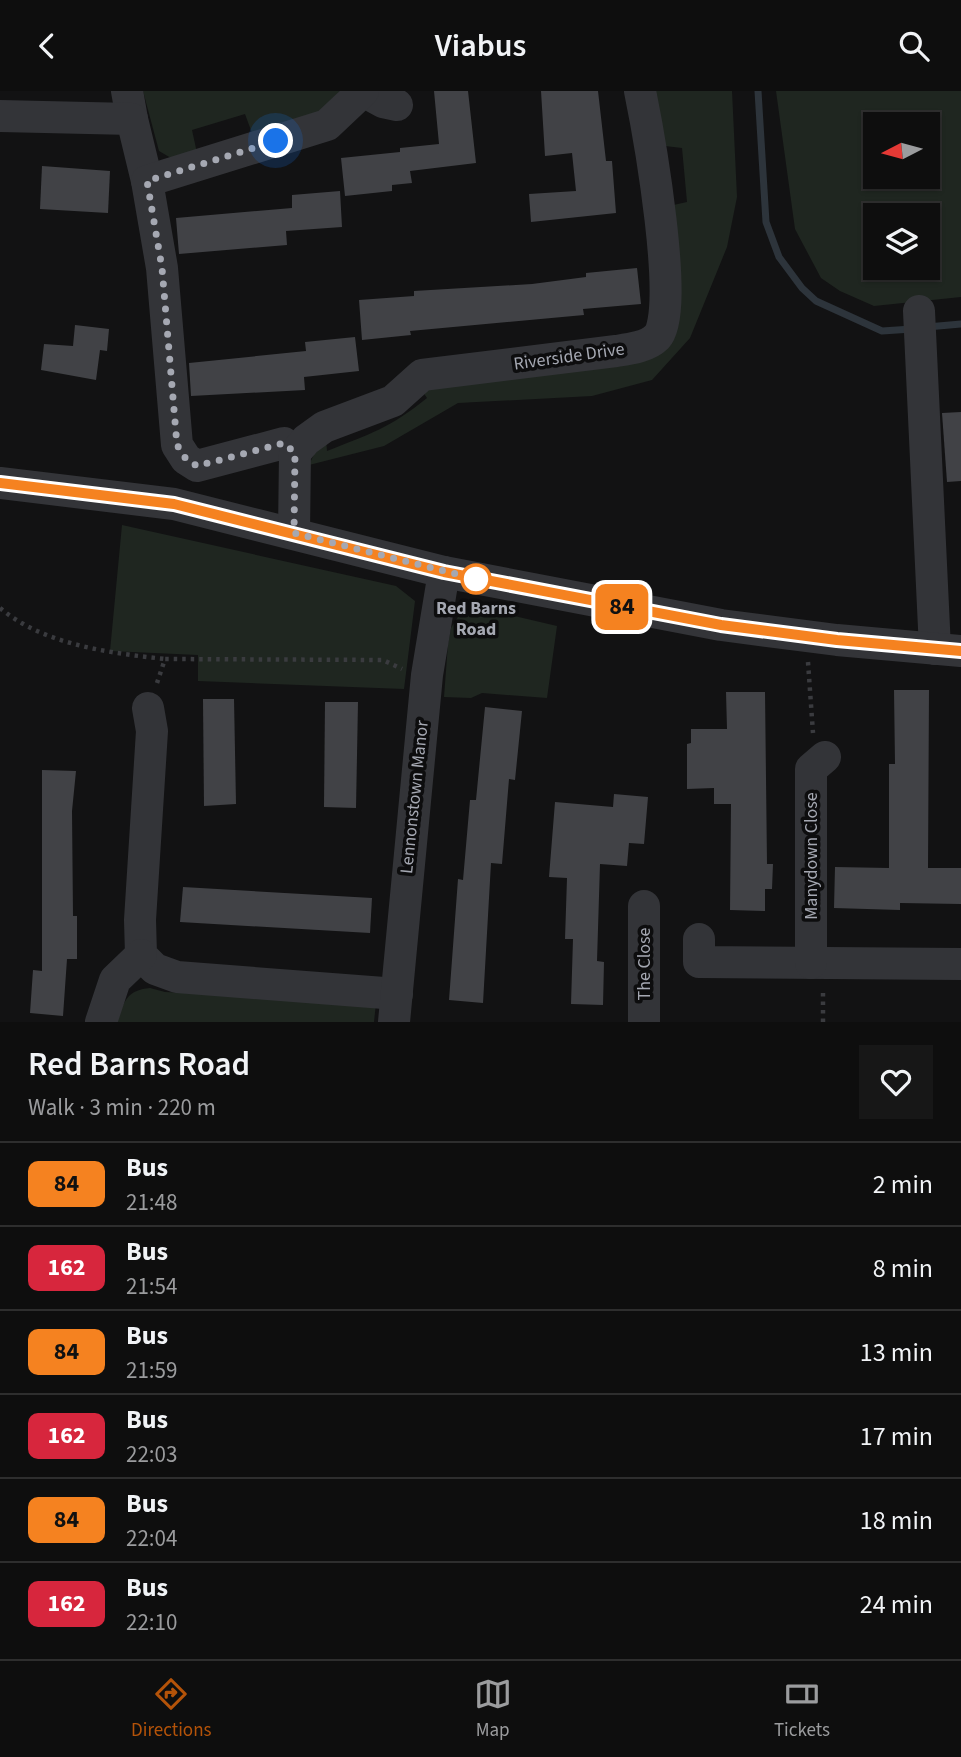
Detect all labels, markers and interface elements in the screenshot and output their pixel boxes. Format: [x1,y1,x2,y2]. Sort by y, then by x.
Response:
text: Viabus [435,23,526,69]
icon: back [28,27,66,65]
icon: search [895,27,933,65]
north arrow [863,112,940,189]
map controls [863,112,940,280]
your location [258,123,293,158]
button: layers [863,203,940,280]
street label: Riverside Drive [512,336,626,377]
marker: Red Barns Road [461,564,491,594]
line badge: 84 [590,584,654,630]
text: 84 [609,589,635,624]
place label: Red Barns Road [436,596,516,642]
street label: Lennonstown Manor [394,718,435,875]
street label: Manydown Close [799,792,824,920]
street label: The Close [632,927,657,1001]
text: Red Barns Road [28,1041,250,1088]
button: heart [859,1045,933,1119]
text: Walk · 3 min · 220 m [28,1091,216,1124]
text: Bus [126,1149,168,1186]
text: 84 [54,1166,79,1201]
text: 2 min [873,1166,933,1203]
text: 21:48 [126,1186,177,1219]
text: Bus [126,1233,168,1270]
text: 162 [47,1250,86,1285]
text: 8 min [873,1250,933,1287]
text: 21:54 [126,1270,177,1303]
text: Bus [126,1317,168,1354]
text: 84 [54,1334,79,1369]
text: 13 min [860,1334,933,1371]
text: 21:59 [126,1354,177,1387]
text: Bus [126,1401,168,1438]
text: 162 [47,1418,86,1453]
text: 17 min [860,1418,933,1455]
text: 22:03 [126,1438,177,1471]
text: Bus [126,1485,168,1522]
text: 84 [54,1502,79,1537]
text: 18 min [860,1502,933,1539]
text: 22:04 [126,1522,177,1555]
text: Bus [126,1569,168,1606]
text: 162 [47,1586,86,1621]
text: 24 min [860,1586,933,1623]
text: 22:10 [126,1606,177,1639]
tab: Directions [131,1675,212,1744]
tab: Map [474,1675,512,1744]
tab: Tickets [774,1675,830,1744]

